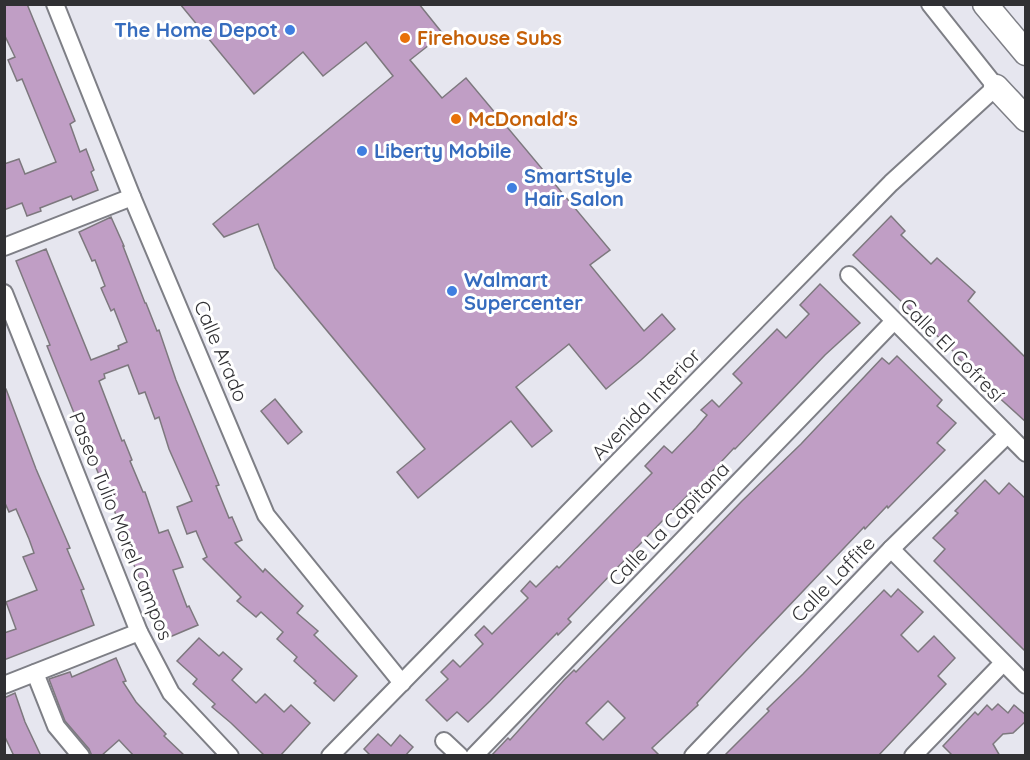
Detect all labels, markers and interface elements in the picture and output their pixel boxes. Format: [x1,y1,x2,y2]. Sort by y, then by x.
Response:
place label: The Home Depot [114,17,278,42]
marker: The Home Depot [283,23,297,37]
place label: Firehouse Subs [417,25,562,50]
marker: Firehouse Subs [398,31,412,45]
place label: McDonald's [468,106,578,131]
marker: McDonald's [449,112,463,126]
place label: Liberty Mobile [374,138,512,163]
marker: Liberty Mobile [355,144,369,158]
place label: SmartStyle Hair Salon [524,163,633,211]
marker: SmartStyle Hair Salon [505,181,519,195]
place label: Walmart Supercenter [464,267,583,315]
marker: Walmart Supercenter [445,284,459,298]
street label: Calle El Cofresí [895,292,1010,407]
street label: Calle Arado [189,296,254,405]
street label: Avenida Interior [586,342,706,465]
street label: Paseo Tulio Morel Campos [64,408,179,644]
street label: Calle La Capitana [603,456,734,591]
street label: Calle Laffite [785,530,880,627]

